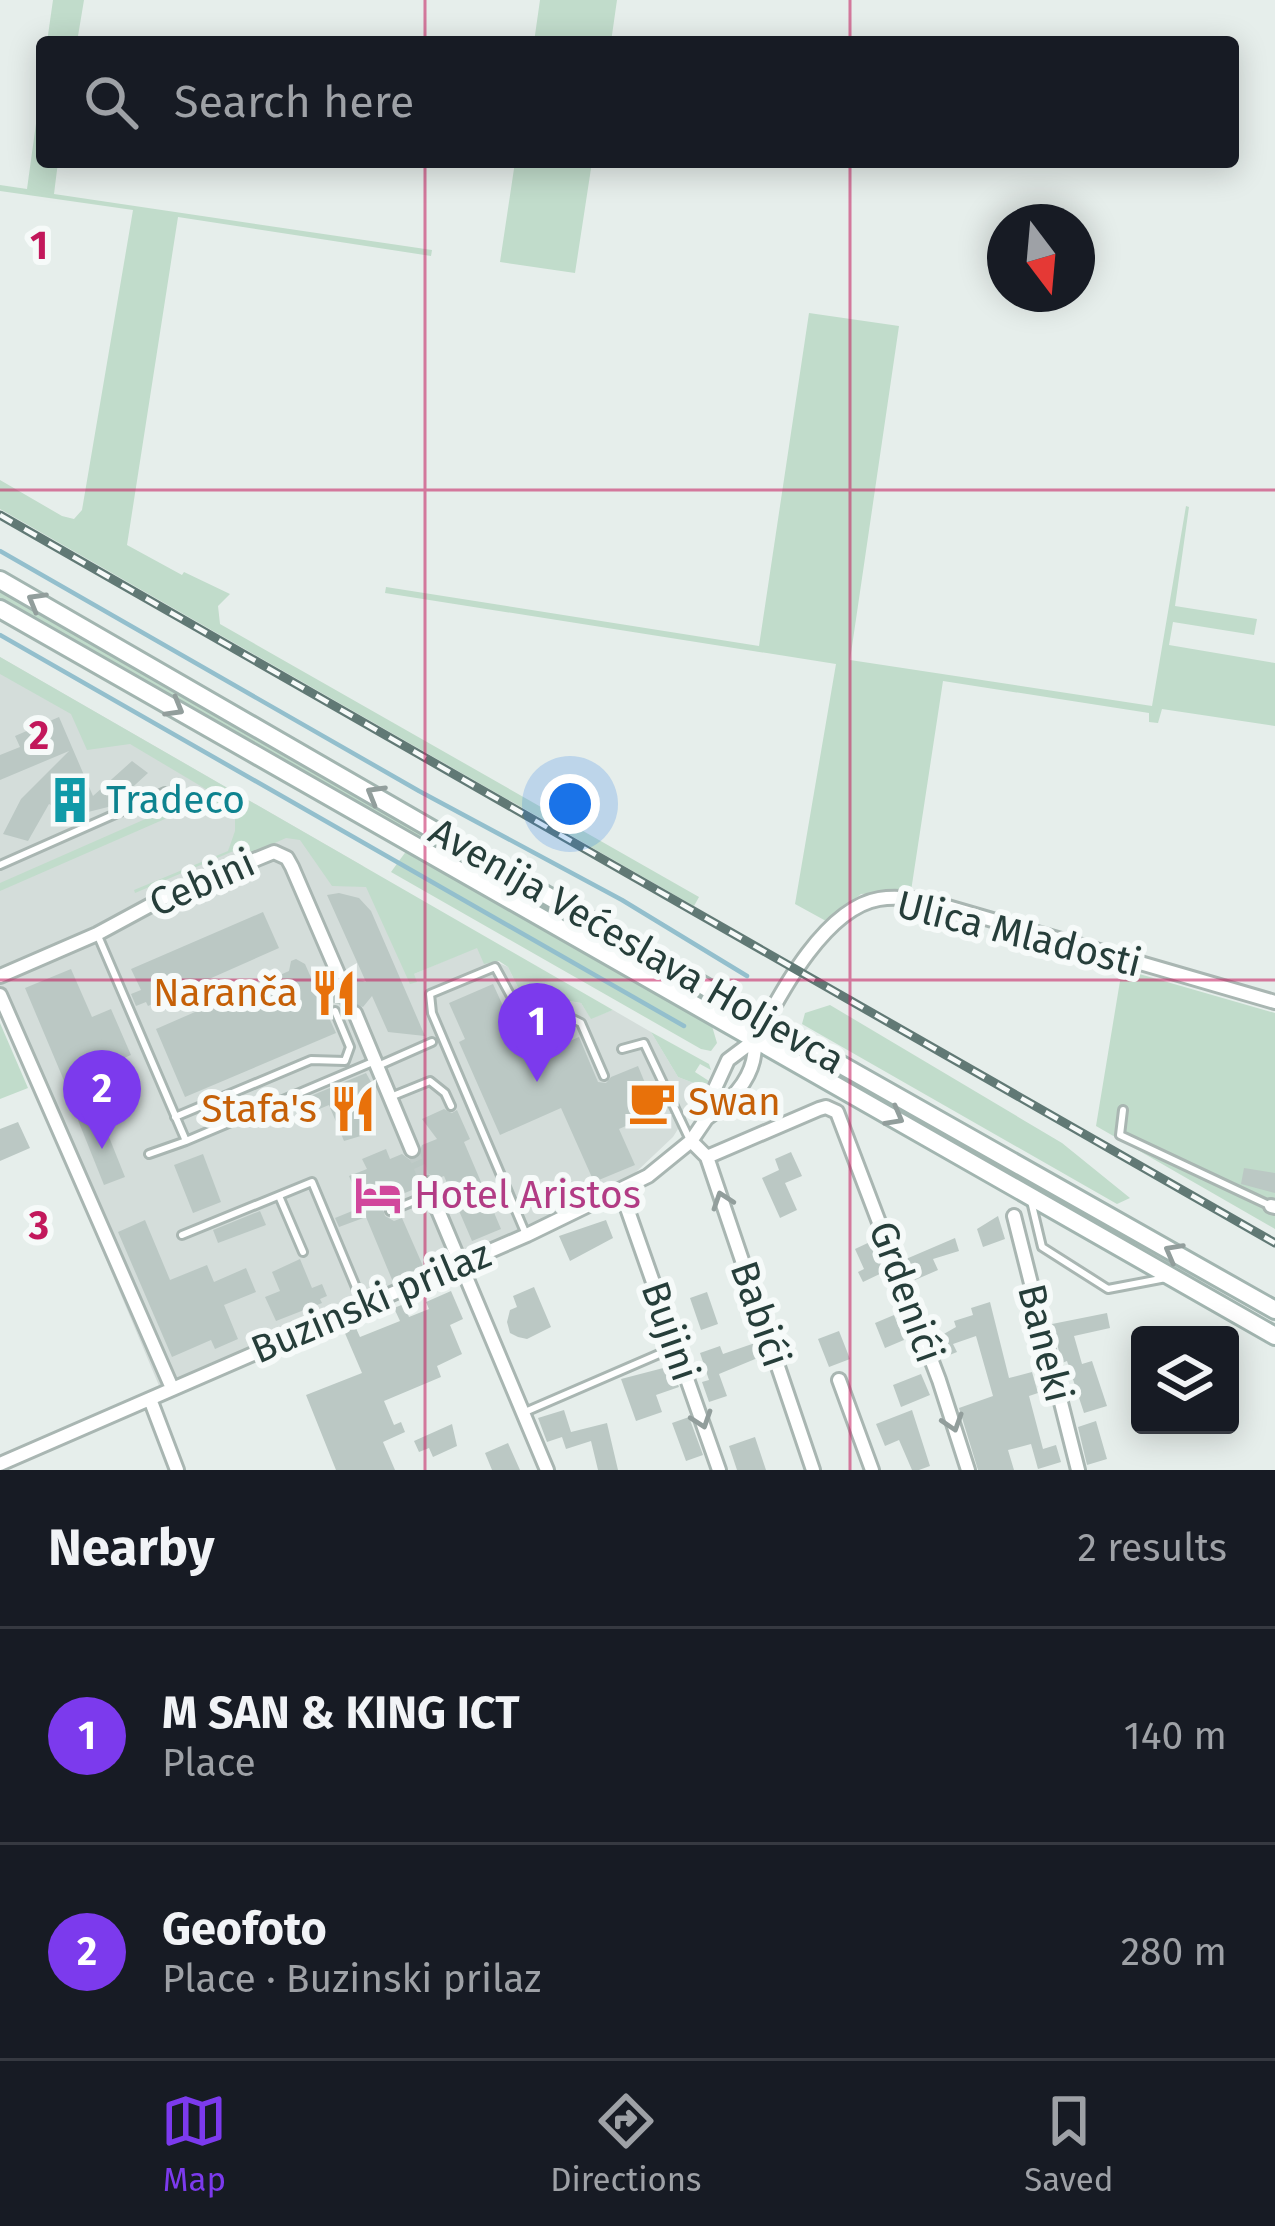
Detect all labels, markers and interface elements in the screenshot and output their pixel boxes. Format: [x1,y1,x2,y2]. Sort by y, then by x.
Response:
search box [36,36,1239,168]
icon: search [78,69,144,135]
text: Search here [174,75,414,129]
north arrow [987,204,1095,312]
text: 1 [30,223,48,269]
one-way arrow [28,592,49,615]
one-way arrow [162,694,183,717]
text: 2 [29,713,49,759]
your location [540,774,600,834]
building icon: Tradeco [45,775,95,825]
place label: Tradeco [106,777,245,823]
one-way arrow [366,786,388,809]
street label: Avenija Većeslava Holjevca [421,808,853,1084]
street label: Cebini [142,840,262,926]
street label: Ulica Mladosti [892,881,1146,987]
restaurant icon: Naranča [309,968,359,1018]
place label: Naranča [153,970,298,1016]
pin: 1 [498,983,576,1082]
pin: 2 [63,1050,141,1149]
cafe icon: Swan [627,1077,677,1127]
place label: Swan [688,1079,781,1125]
restaurant icon: Stafa's [328,1084,378,1134]
place label: Stafa's [201,1086,317,1132]
one-way arrow [882,1103,903,1126]
hotel icon: Hotel Aristos [353,1170,403,1220]
place label: Hotel Aristos [414,1172,641,1218]
one-way arrow [711,1190,736,1211]
text: 3 [28,1203,49,1249]
street label: Grdenići [859,1215,953,1369]
street label: Buzinski prilaz [244,1231,498,1373]
one-way arrow [1164,1243,1186,1266]
street label: Babići [721,1255,799,1373]
street label: Bujini [632,1275,708,1387]
street label: Baneki [1008,1279,1082,1407]
map controls [1131,1326,1239,1434]
button: layers [1131,1326,1239,1434]
one-way arrow [688,1409,712,1430]
one-way arrow [938,1411,963,1432]
text: Nearby [48,1517,214,1579]
text: 2 results [1078,1525,1227,1571]
text: M SAN & KING ICT [162,1686,520,1740]
text: 1 [78,1713,96,1759]
text: 140 m [1124,1713,1227,1759]
text: Place [162,1740,256,1786]
text: Geofoto [162,1902,327,1956]
text: 2 [77,1929,97,1975]
text: 280 m [1121,1929,1227,1975]
text: Place · Buzinski prilaz [162,1956,541,2002]
tab: Map [161,2088,227,2200]
tab: Directions [550,2088,702,2200]
tab: Saved [1024,2088,1114,2200]

